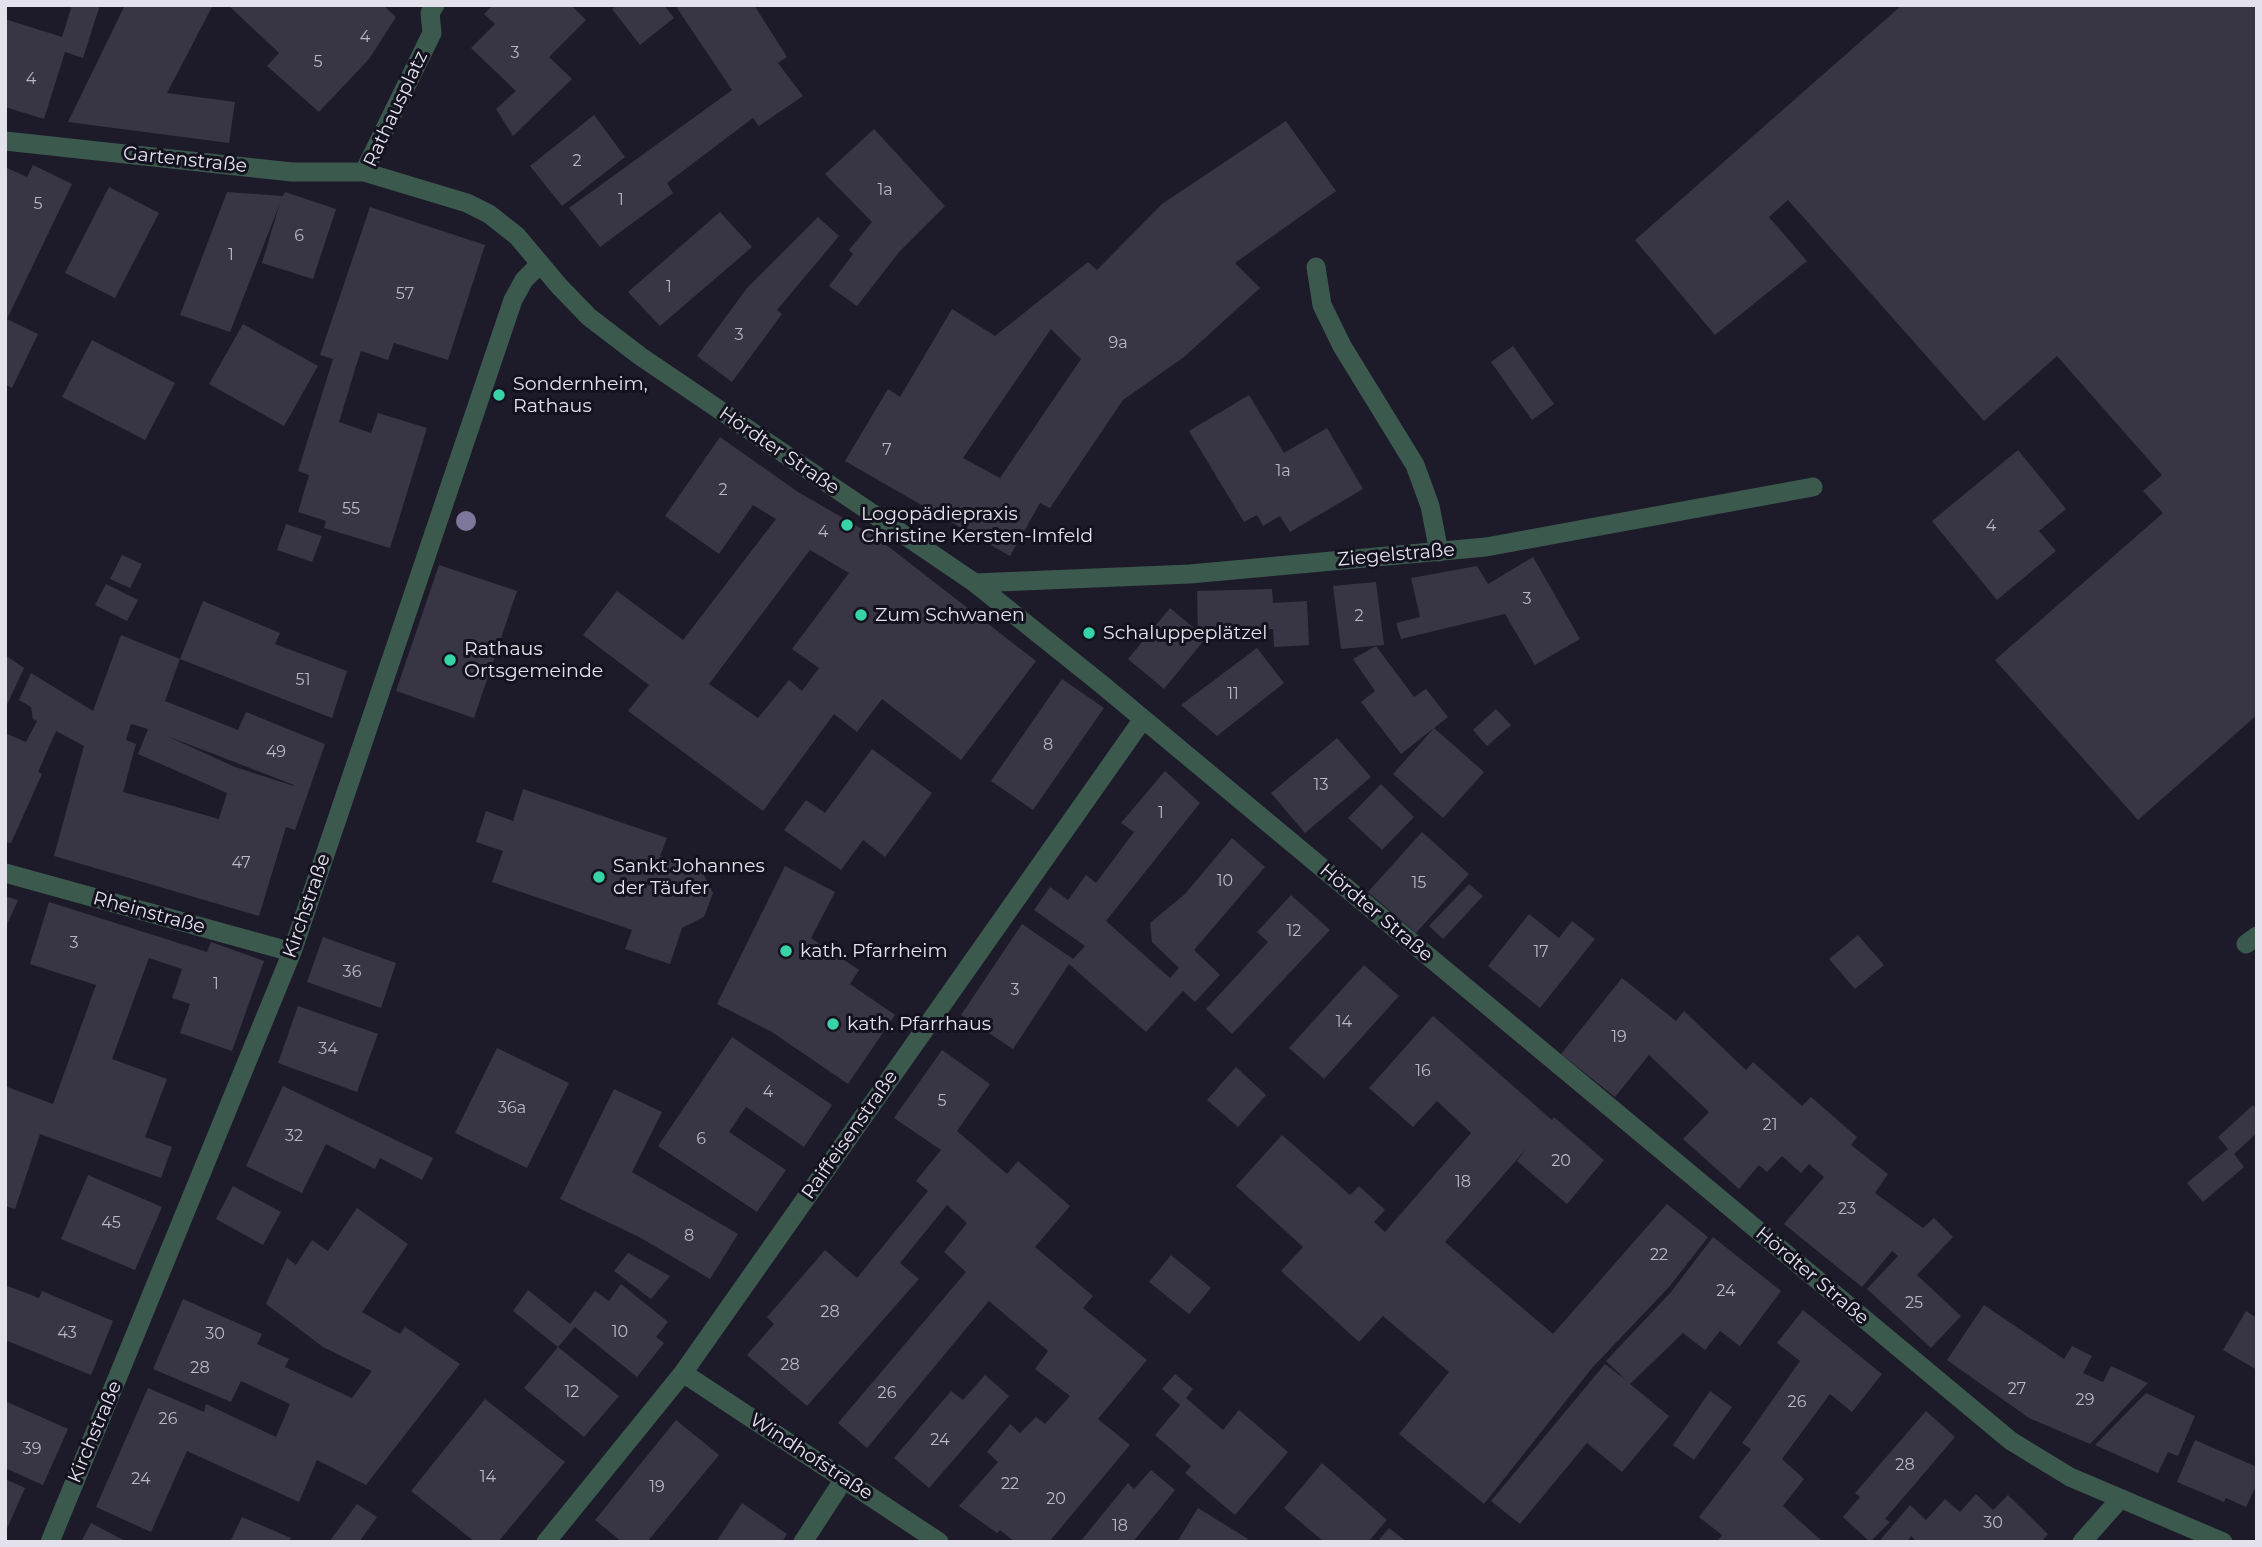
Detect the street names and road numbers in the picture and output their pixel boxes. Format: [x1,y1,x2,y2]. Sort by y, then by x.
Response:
street label: Rathausplatz [359,47,433,171]
street label: Gartenstraße [122,142,248,178]
street label: Hördter Straße [714,402,844,500]
street label: Ziegelstraße [1336,539,1456,571]
street label: Kirchstraße [279,851,335,961]
street label: Hördter Straße [1315,859,1437,967]
street label: Rheinstraße [90,887,208,939]
street label: Raiffeisenstraße [797,1066,903,1204]
street label: Hördter Straße [1751,1222,1873,1330]
street label: Kirchstraße [63,1378,127,1486]
street label: Windhofstraße [745,1409,877,1505]

